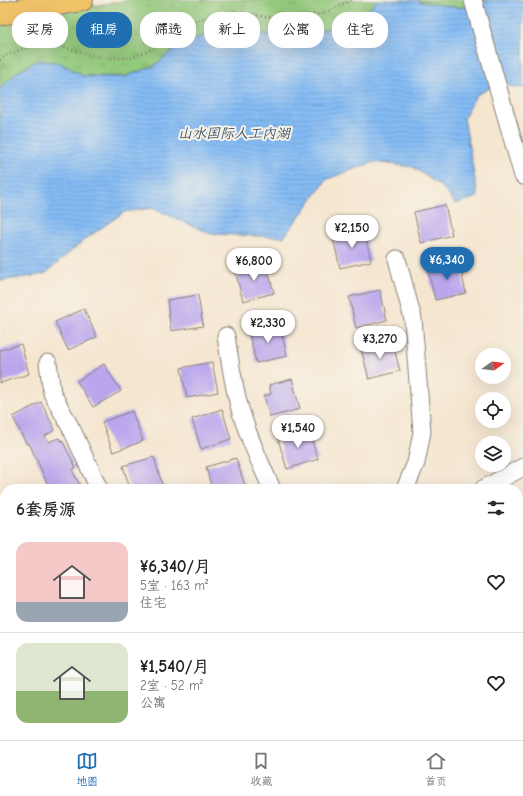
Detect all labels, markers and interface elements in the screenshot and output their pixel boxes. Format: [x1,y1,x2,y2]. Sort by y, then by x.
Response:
chip: 买房 [12,12,68,48]
chip: 租房 [76,12,132,48]
chip: 筛选 [140,12,196,48]
chip: 新上 [204,12,260,48]
chip: 公寓 [268,12,324,48]
chip: 住宅 [332,12,388,48]
water label: 山水国际人工内湖 [178,125,292,142]
pin: ¥2,150 [319,215,385,249]
text: ¥2,150 [335,220,369,235]
pin: ¥6,340 [414,247,480,281]
pin: ¥6,800 [221,248,287,282]
text: ¥6,340 [429,252,465,267]
text: ¥6,800 [235,253,273,268]
pin: ¥2,330 [235,310,301,344]
text: ¥2,330 [250,315,286,330]
pin: ¥3,270 [347,326,413,360]
text: ¥3,270 [363,331,397,346]
north arrow [475,348,511,384]
map controls [475,348,511,472]
button: locate [475,392,511,428]
pin: ¥1,540 [265,415,331,449]
text: ¥1,540 [281,420,315,435]
button: layers [475,436,511,472]
icon: filters [485,497,507,519]
text: 6套房源 [16,500,76,519]
text: ¥6,340/月 [140,557,211,576]
icon: home [48,558,96,606]
icon: heart [485,571,507,593]
text: 5室 · 163 m² [140,578,208,593]
text: 住宅 [140,595,166,610]
text: ¥1,540/月 [140,657,209,676]
icon: home [48,659,96,707]
icon: heart [485,672,507,694]
text: 2室 · 52 m² [140,678,203,693]
text: 公寓 [140,695,166,710]
tab: 地图 [76,750,98,788]
tab: 收藏 [250,750,272,788]
tab: 首页 [425,750,447,788]

